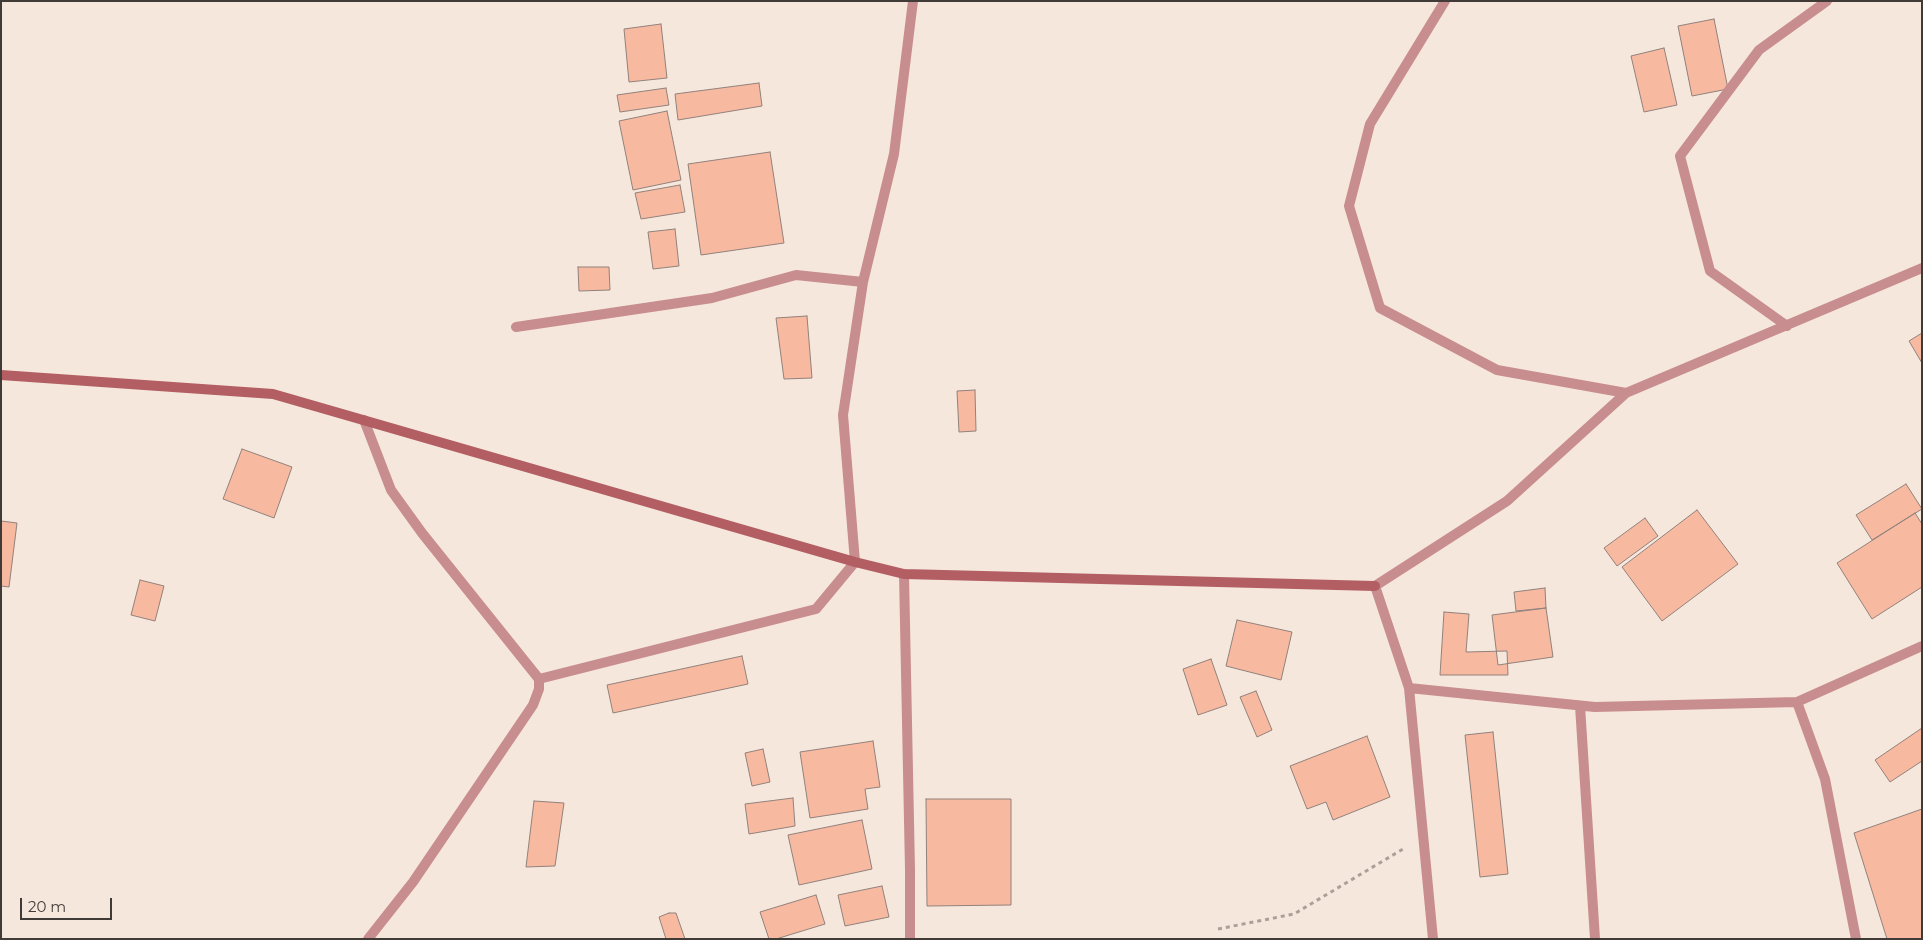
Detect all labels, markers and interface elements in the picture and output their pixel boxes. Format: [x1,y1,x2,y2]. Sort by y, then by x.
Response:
scale bar [22,888,115,920]
text: 20 m [28,897,66,916]

